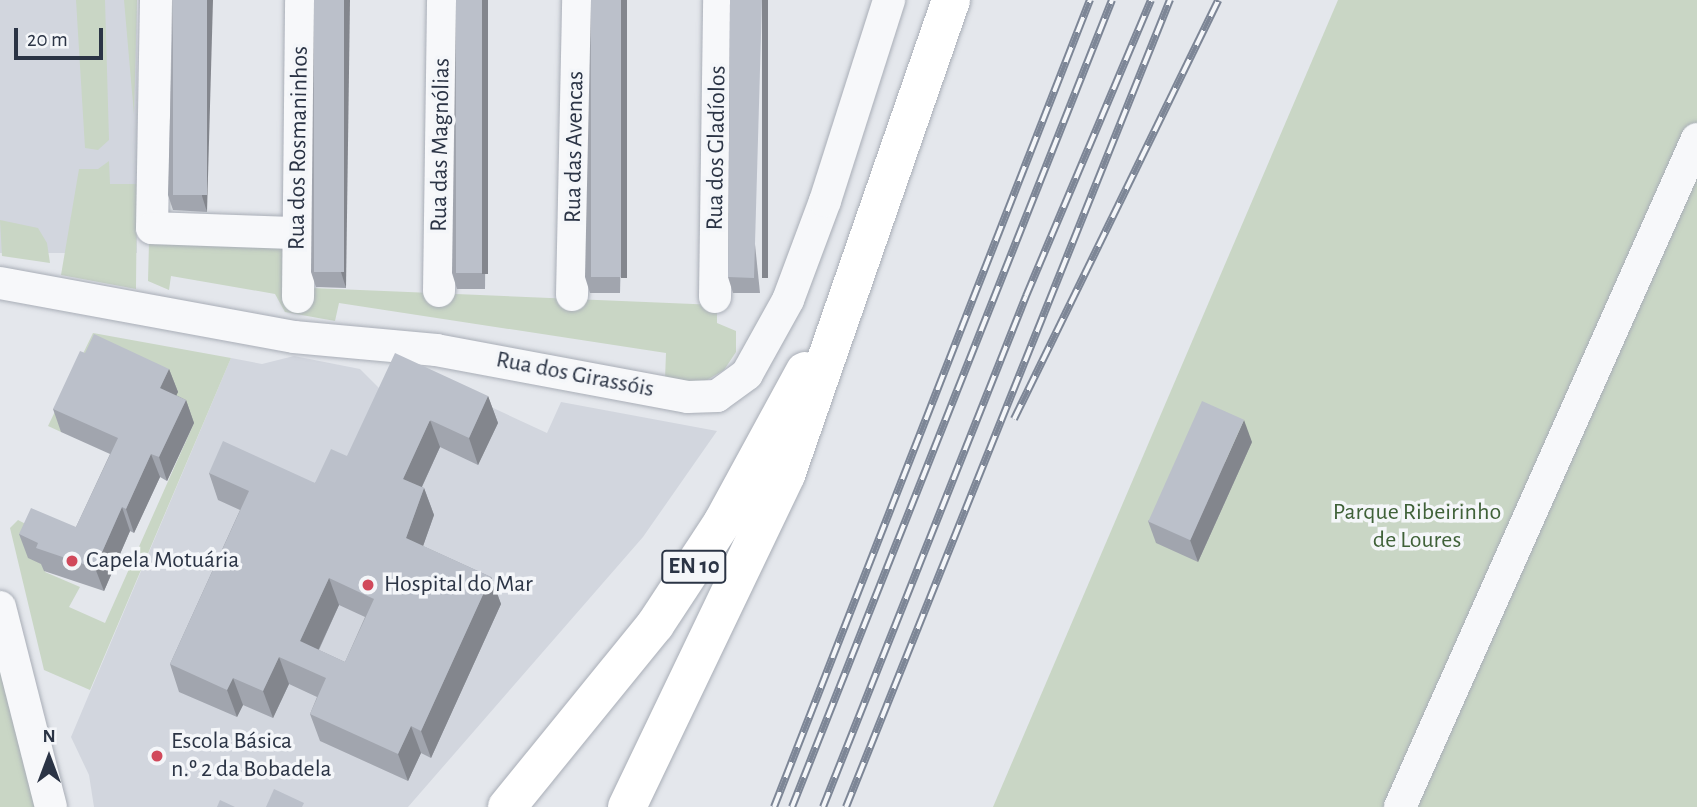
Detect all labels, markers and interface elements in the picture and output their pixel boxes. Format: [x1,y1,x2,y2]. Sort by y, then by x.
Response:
scale bar [18,14,107,58]
text: 20 m [27,29,68,50]
street label: Rua dos Rosmaninhos [283,46,315,250]
street label: Rua das Magnólias [425,58,457,232]
street label: Rua dos Gladíolos [701,65,733,231]
street label: Rua das Avencas [559,71,591,223]
street label: Rua dos Girassóis [494,346,656,404]
park label: Parque Ribeirinho de Loures [1333,499,1501,555]
place label: Capela Motuária [86,547,239,575]
road number: EN 10 [661,548,727,586]
marker: Capela Motuária [64,553,80,569]
place label: Hospital do Mar [384,571,533,599]
marker: Hospital do Mar [358,575,378,595]
north arrow [14,723,84,793]
text: N [42,727,56,746]
place label: Escola Básica n.º 2 da Bobadela [171,728,332,784]
marker: Escola Básica n.º 2 da Bobadela [149,748,165,764]

